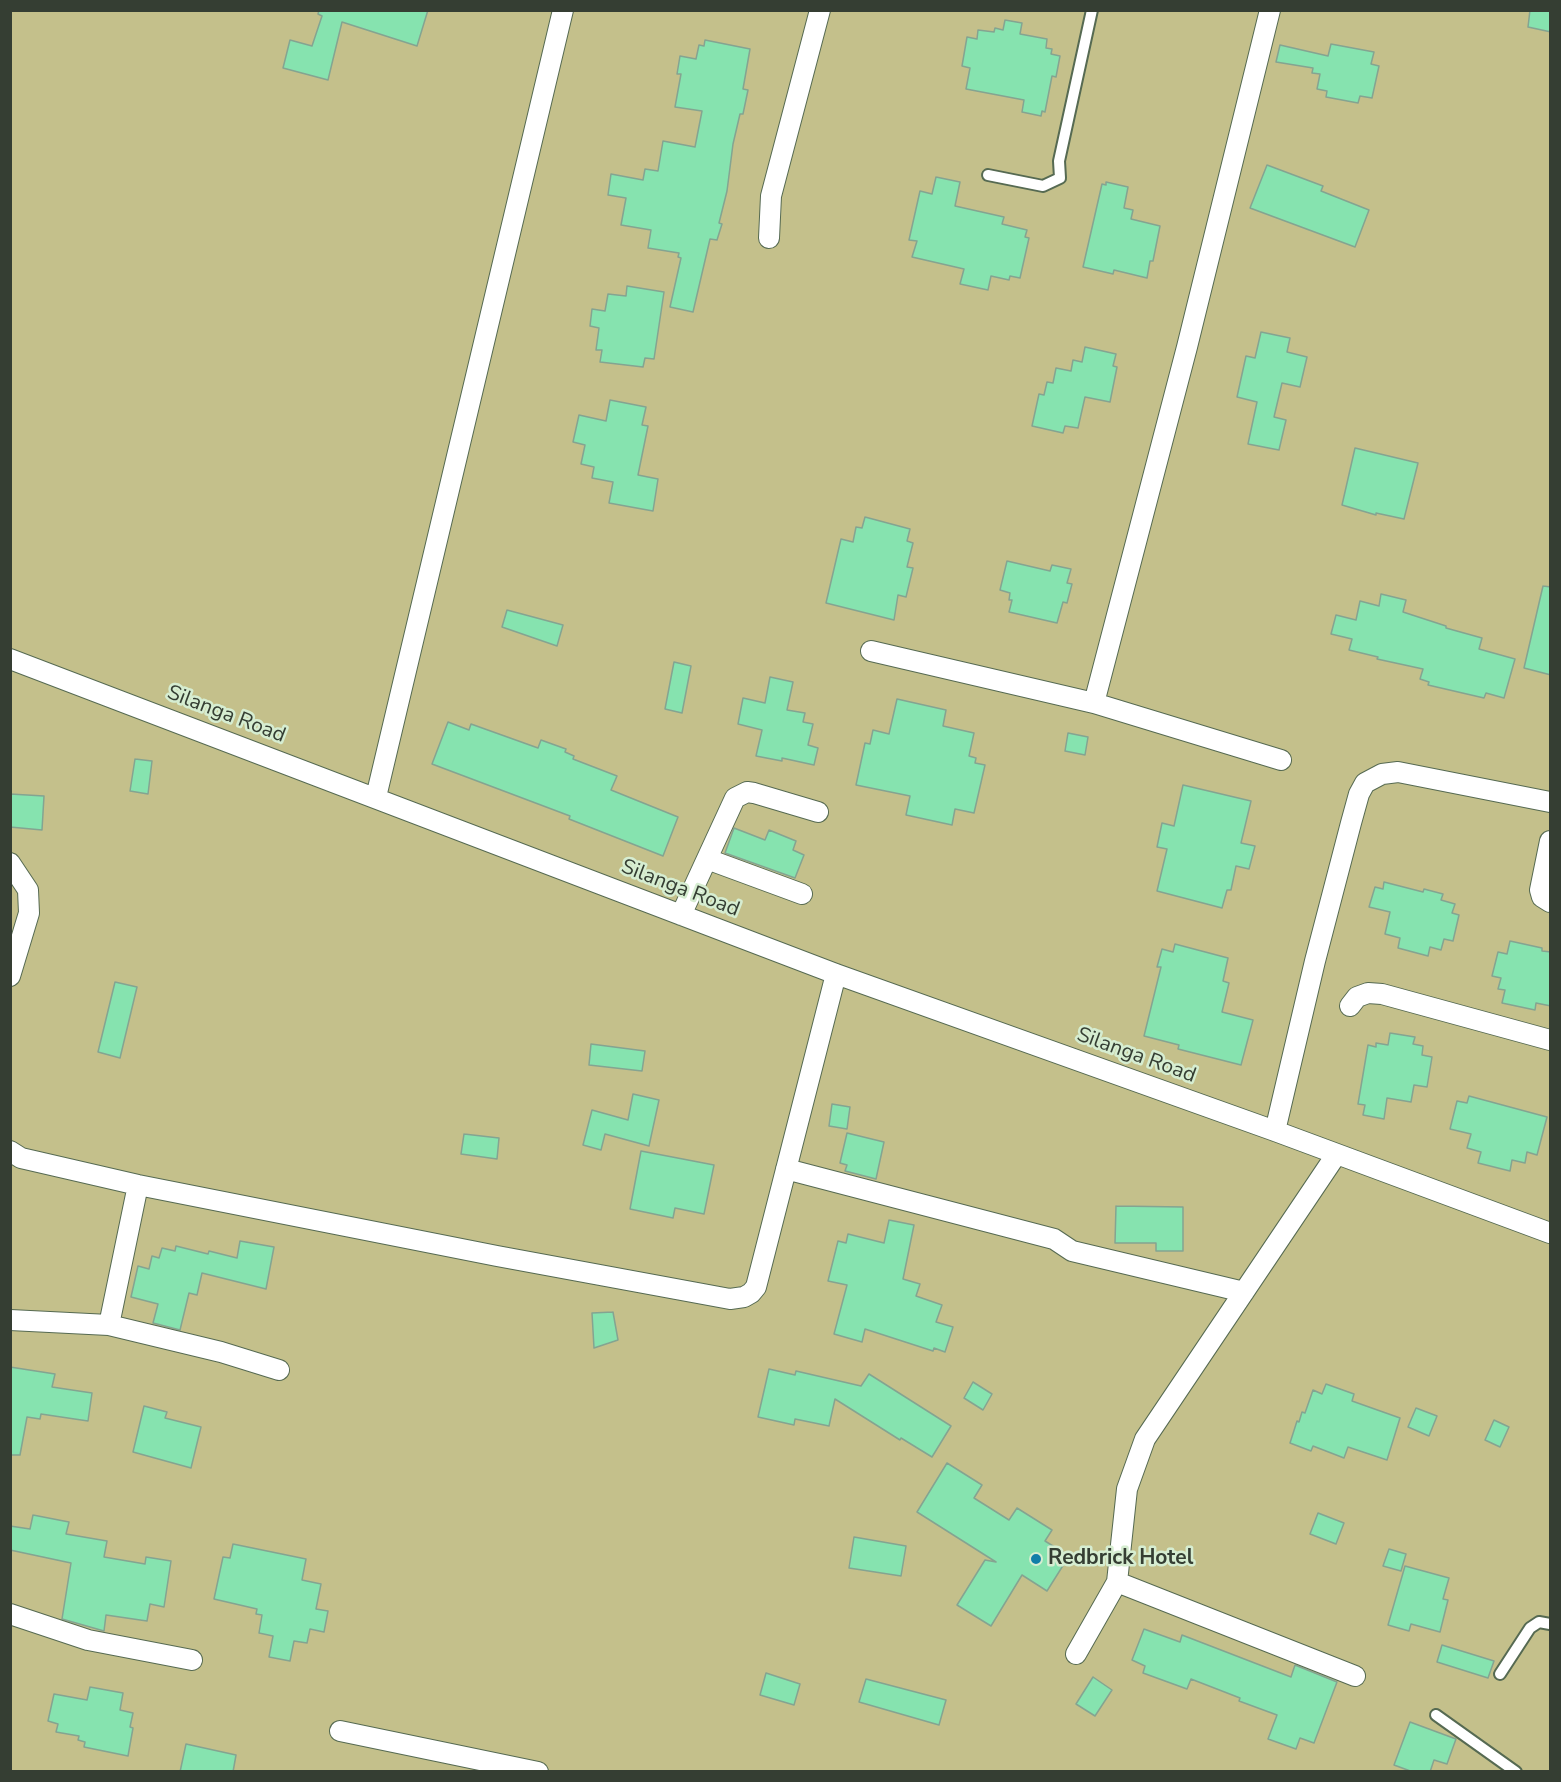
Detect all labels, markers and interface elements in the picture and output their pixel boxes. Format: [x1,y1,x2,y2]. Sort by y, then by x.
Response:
street label: Silanga Road [163,681,289,749]
street label: Silanga Road [617,855,743,923]
street label: Silanga Road [1073,1023,1199,1089]
place label: Redbrick Hotel [1048,1546,1193,1572]
marker: Redbrick Hotel [1029,1552,1043,1566]

